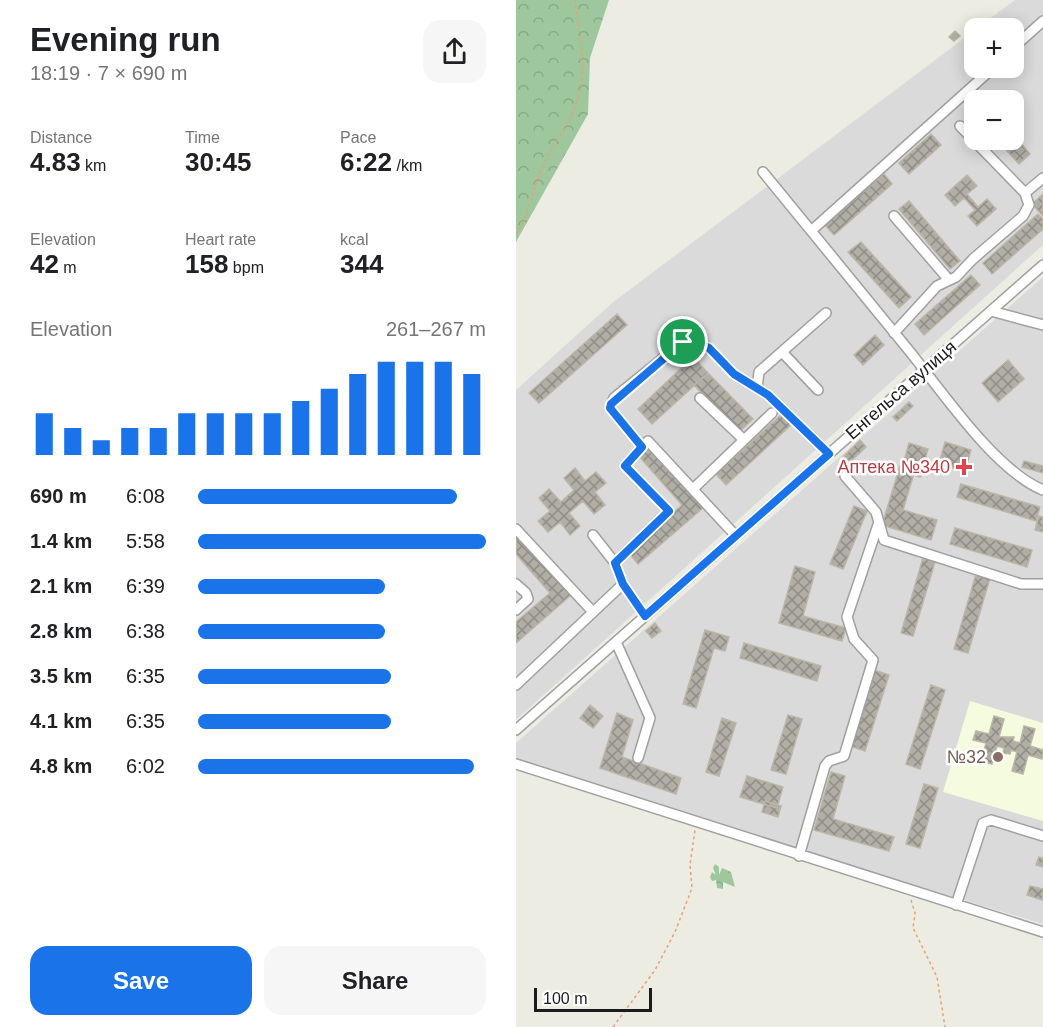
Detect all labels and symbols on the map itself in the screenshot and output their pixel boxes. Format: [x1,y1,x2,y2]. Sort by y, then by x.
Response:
pin [657,316,708,367]
street label: Енгельса вулиця [842,337,960,443]
place label: Аптека №340 [838,457,950,477]
marker: Аптека №340 [955,458,973,476]
place label: №32 [947,747,986,767]
marker: №32 [991,750,1005,764]
scale bar [534,985,652,1012]

